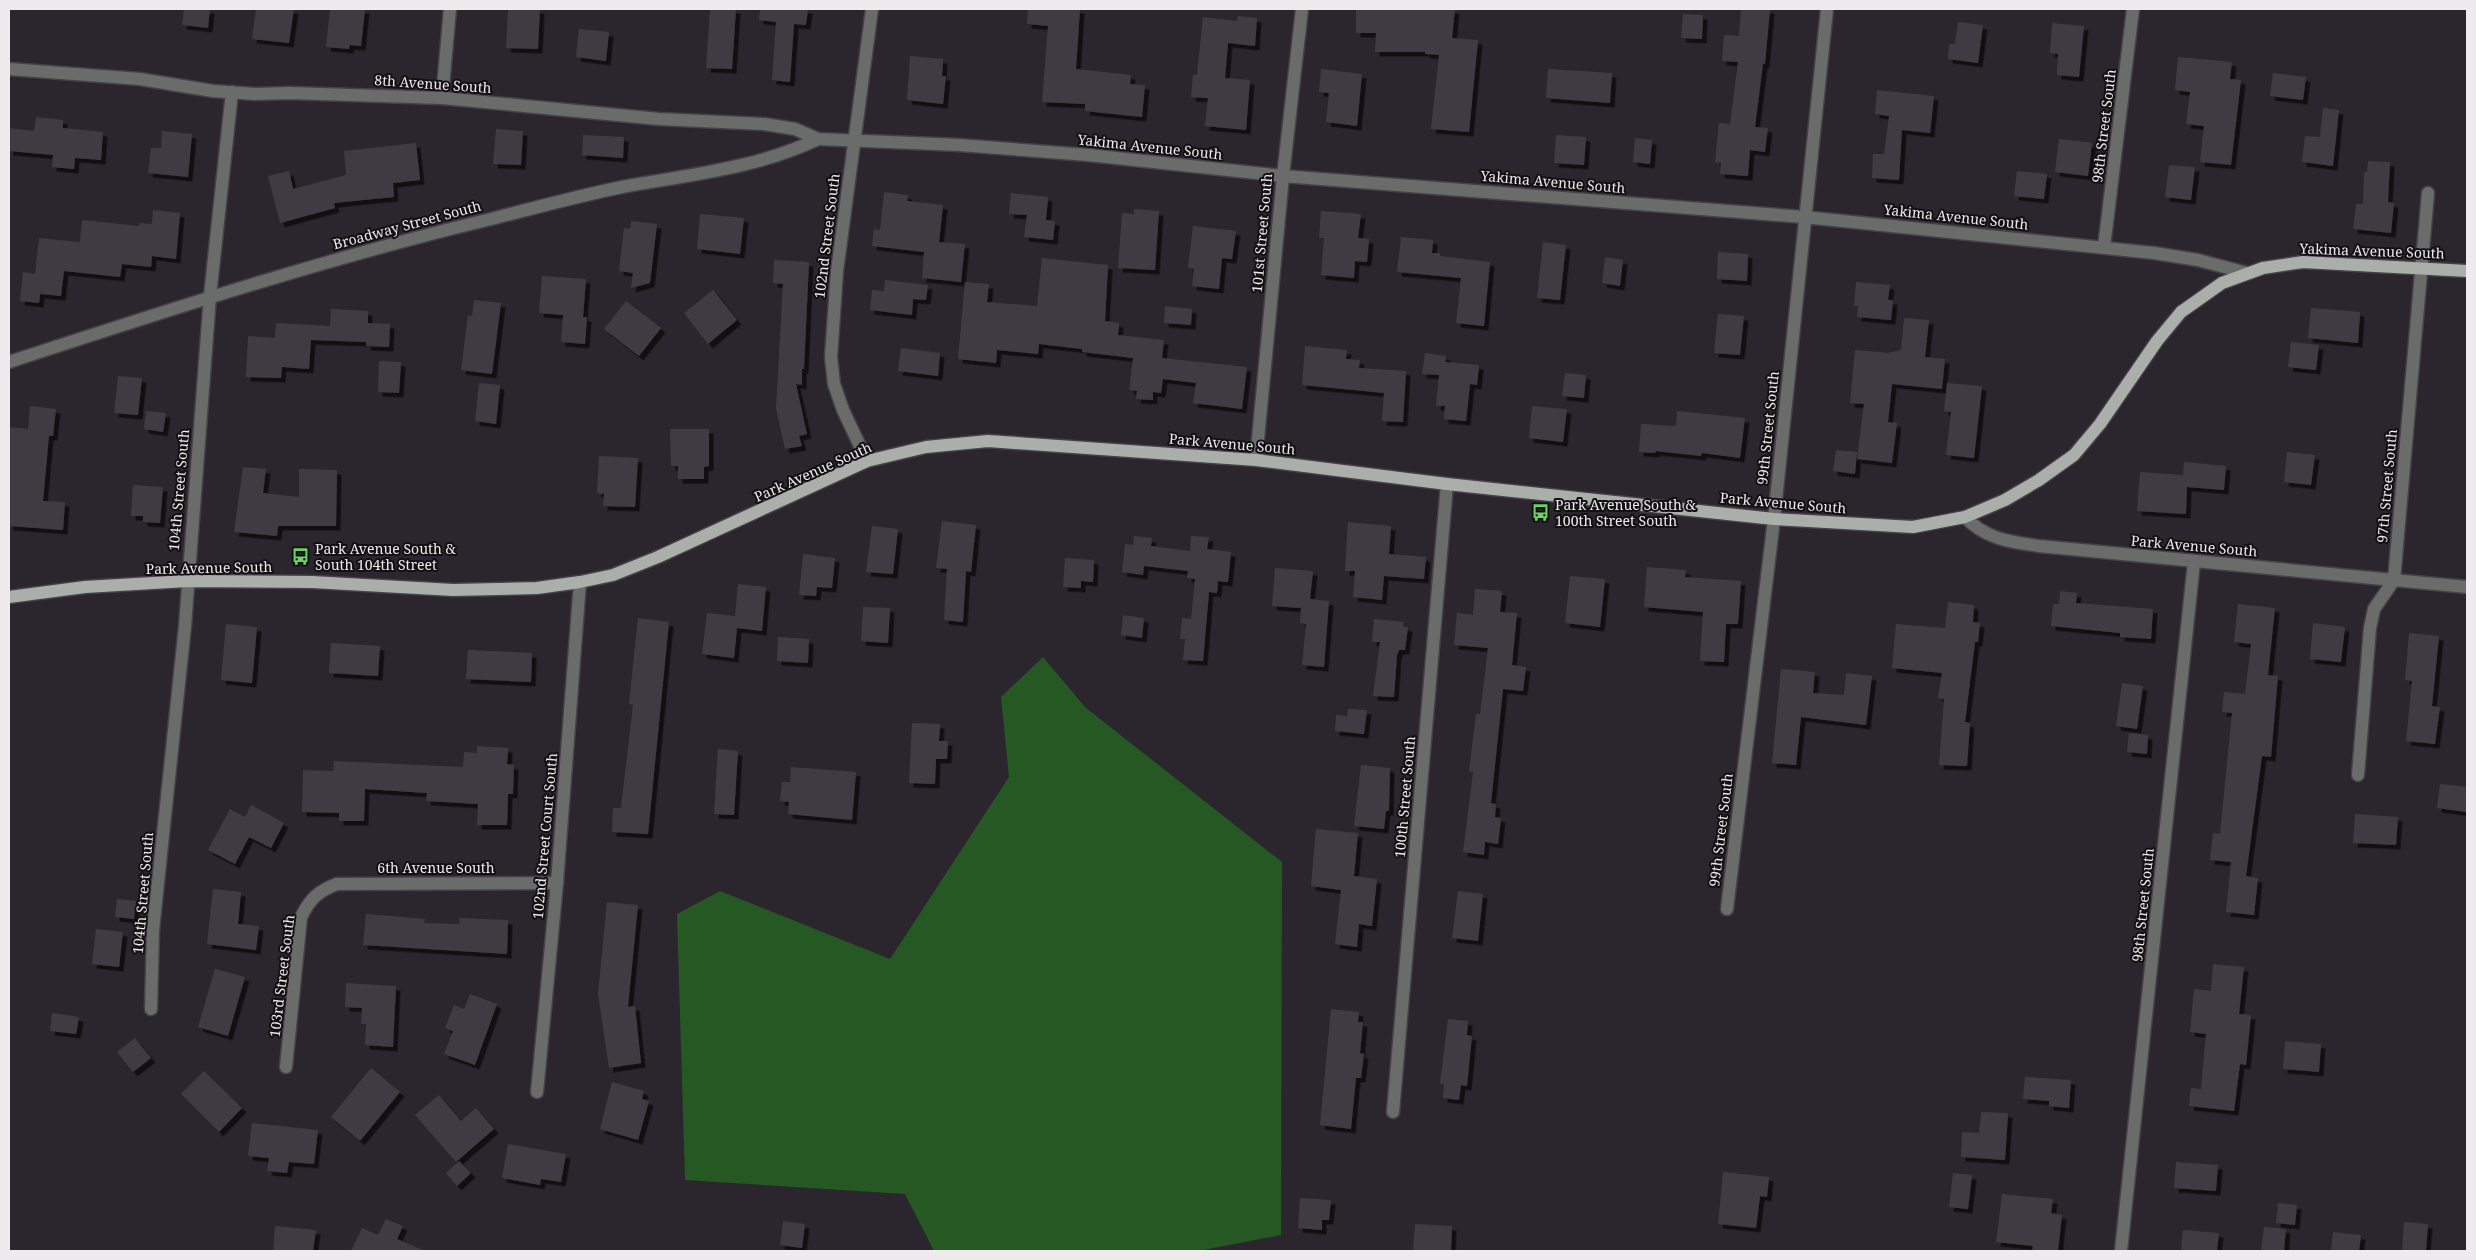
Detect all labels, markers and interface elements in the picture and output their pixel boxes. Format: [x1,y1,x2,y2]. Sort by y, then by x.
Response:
street label: 98th Street South [2087,68,2120,184]
street label: 8th Avenue South [374,70,492,97]
street label: Yakima Avenue South [1076,129,1223,164]
street label: Yakima Avenue South [1479,166,1626,197]
street label: 102nd Street South [809,172,844,300]
street label: 101st Street South [1247,173,1276,293]
street label: Broadway Street South [331,196,483,253]
street label: Yakima Avenue South [1882,199,2029,234]
street label: Yakima Avenue South [2298,238,2445,263]
street label: 99th Street South [1752,370,1783,486]
street label: 104th Street South [164,428,193,552]
street label: 97th Street South [2372,428,2401,544]
street label: Park Avenue South [1168,429,1296,459]
street label: Park Avenue South [751,437,875,506]
street label: Park Avenue South [1719,488,1847,518]
place label: Park Avenue South & 100th Street South [1555,495,1696,530]
bus stop icon: Park Avenue South & 100th Street South [1531,503,1551,523]
street label: Park Avenue South [2130,531,2258,561]
place label: Park Avenue South & South 104th Street [315,539,456,574]
bus stop icon: Park Avenue South & South 104th Street [291,547,311,567]
street label: Park Avenue South [145,557,273,578]
street label: 100th Street South [1390,735,1419,859]
street label: 102nd Street Court South [528,752,561,920]
street label: 99th Street South [1704,772,1737,888]
street label: 104th Street South [128,831,157,955]
street label: 98th Street South [2127,847,2158,963]
street label: 6th Avenue South [377,858,495,877]
street label: 103rd Street South [265,913,298,1038]

